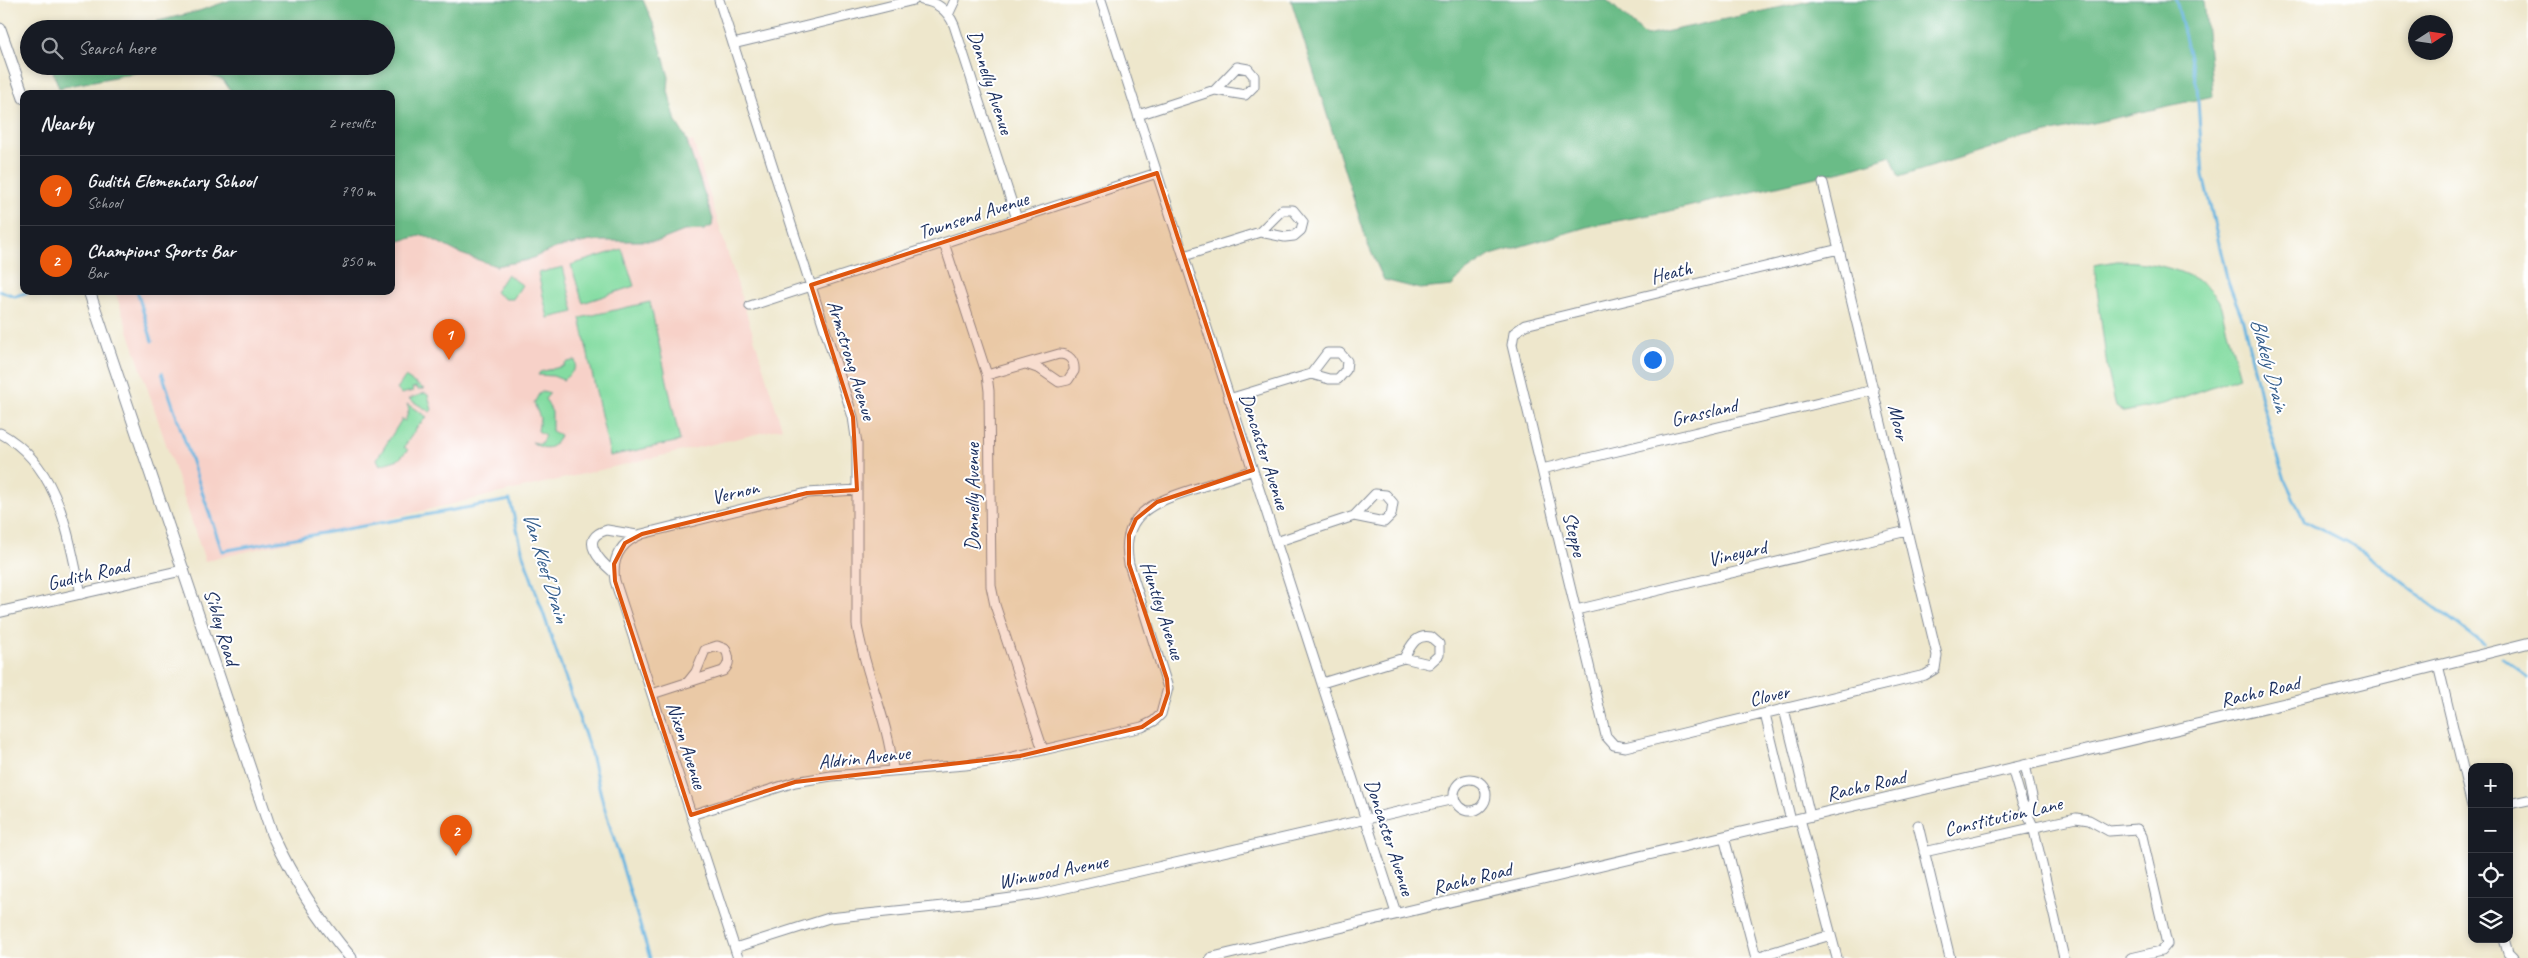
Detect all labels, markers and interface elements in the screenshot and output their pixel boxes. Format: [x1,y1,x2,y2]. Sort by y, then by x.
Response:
north arrow [2408,15,2453,60]
search box [20,20,395,75]
street label: Donnelly Avenue [962,27,1020,139]
icon: search [38,34,66,62]
text: Search here [78,36,155,60]
text: Nearby [40,110,93,136]
text: 2 results [328,113,375,133]
text: Gudith Elementary School [87,169,255,193]
text: 1 [52,181,60,201]
text: 790 m [341,181,375,201]
street label: Townsend Avenue [915,185,1033,245]
text: School [87,193,121,213]
text: Champions Sports Bar [87,239,235,263]
text: 2 [52,251,60,271]
text: 850 m [341,251,375,271]
street label: Heath [1648,255,1695,290]
text: Bar [87,263,108,283]
street label: Armstrong Avenue [821,297,882,425]
water label: Blakely Drain [2245,315,2296,417]
pin: 1 [433,319,465,360]
your location [1640,347,1666,373]
street label: Doncaster Avenue [1234,390,1296,514]
street label: Grassland [1668,392,1743,432]
street label: Moor [1882,402,1915,444]
street label: Donnelly Avenue [960,442,985,551]
street label: Vernon [709,474,762,510]
water label: Van Kleef Drain [517,509,576,627]
street label: Steppe [1557,509,1592,560]
street label: Vineyard [1705,534,1772,572]
street label: Gudith Road [45,552,135,596]
street label: Huntley Avenue [1135,558,1191,664]
street label: Sibley Road [198,586,246,671]
street label: Racho Road [2218,669,2305,713]
street label: Clover [1747,678,1793,712]
street label: Nixon Avenue [661,699,713,793]
street label: Aldrin Avenue [817,740,913,775]
street label: Racho Road [1824,763,1911,807]
map controls [2468,763,2513,943]
button: + [2468,763,2513,808]
street label: Doncaster Avenue [1359,776,1421,900]
street label: Constitution Lane [1942,790,2066,842]
button: − [2468,808,2513,853]
pin: 2 [440,815,472,856]
street label: Winwood Avenue [996,848,1111,894]
button: locate [2468,853,2513,898]
street label: Racho Road [1430,856,1517,900]
button: layers [2468,898,2513,943]

